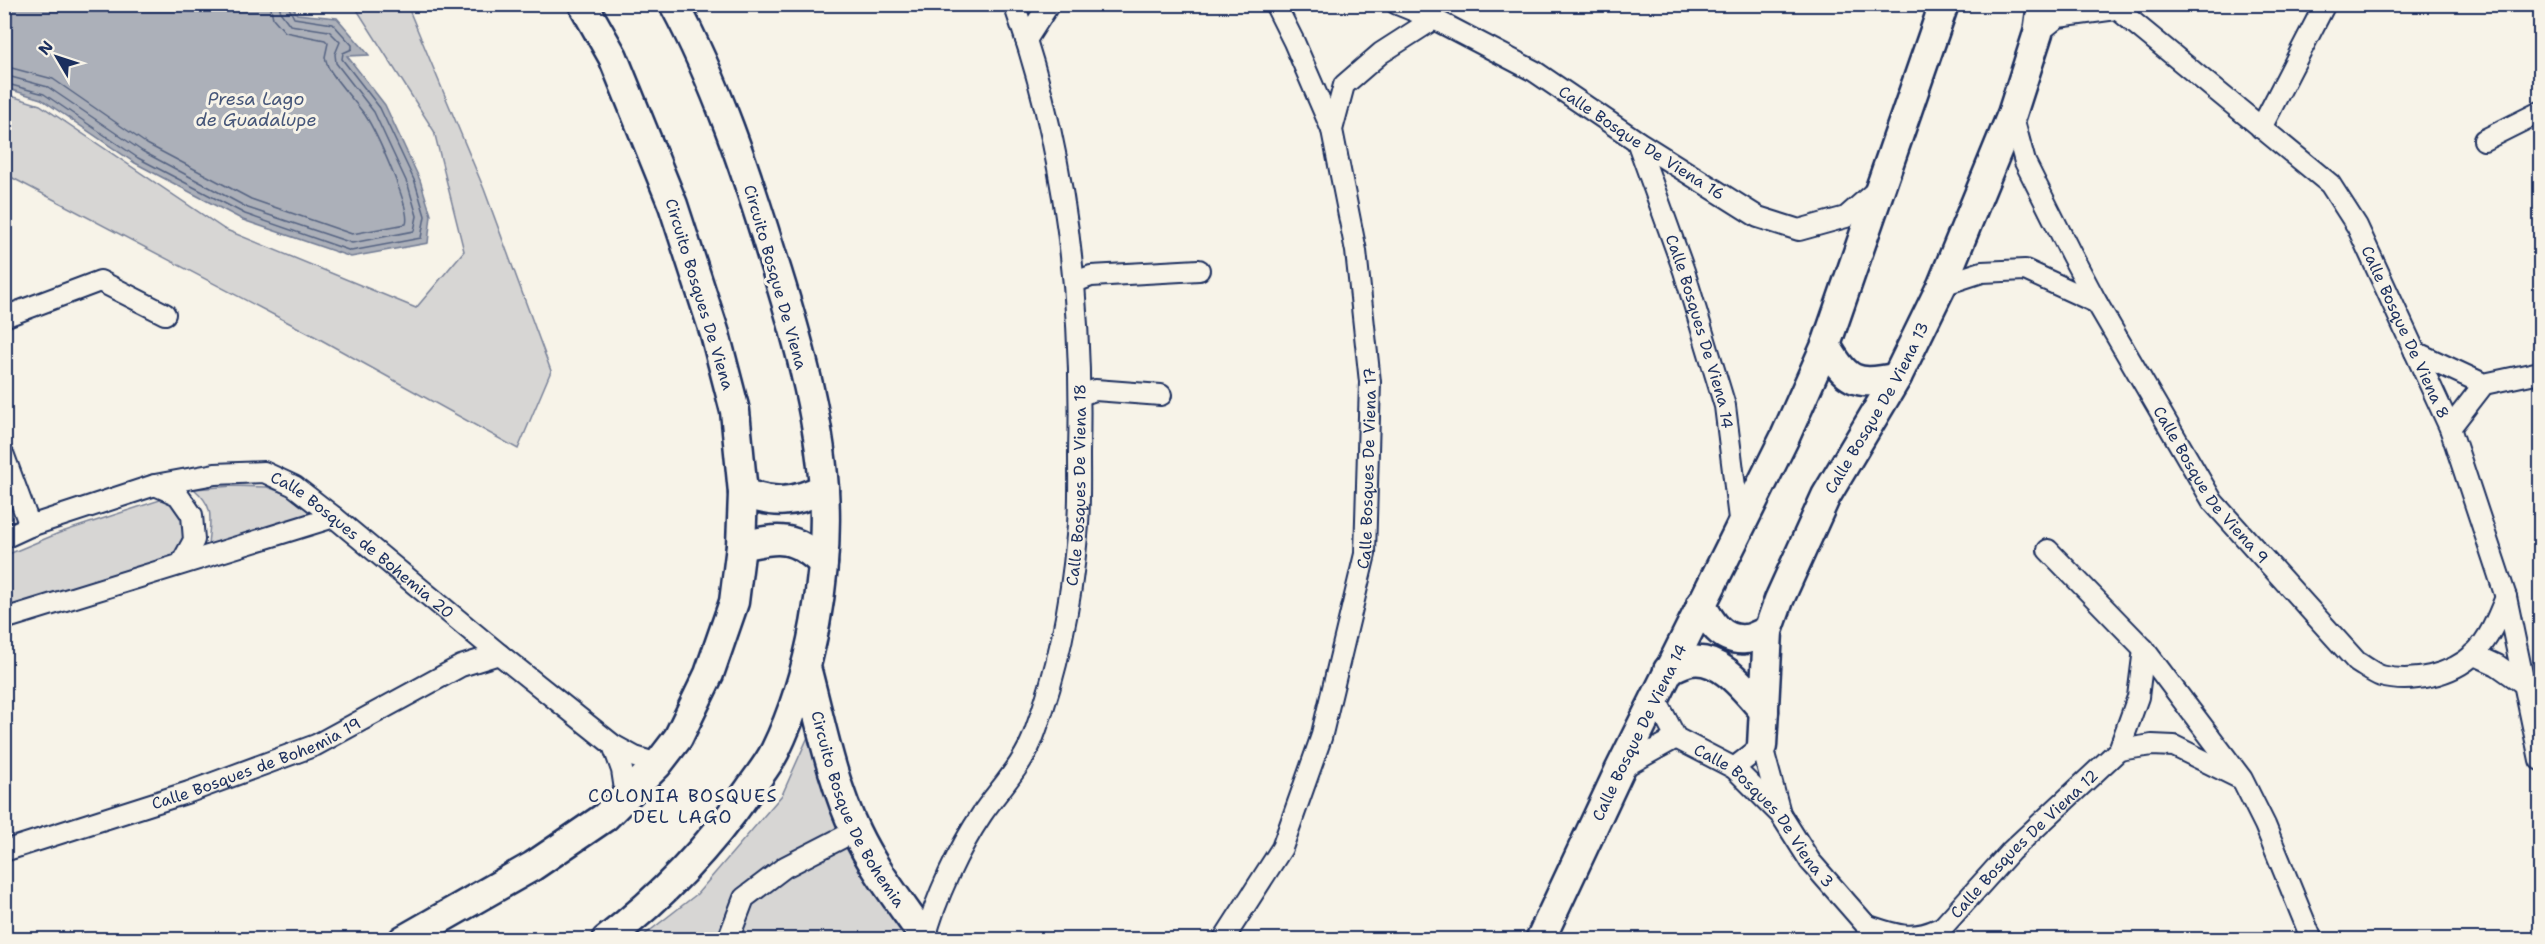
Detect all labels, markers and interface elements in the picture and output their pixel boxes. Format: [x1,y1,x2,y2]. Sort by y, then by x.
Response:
north arrow [27,27,87,87]
text: N [34,36,58,59]
street label: Calle Bosque De Viena 16 [1554,81,1729,205]
water label: Presa Lago de Guadalupe [195,87,317,132]
street label: Circuito Bosque De Viena [739,182,812,372]
street label: Circuito Bosques De Viena [660,196,739,392]
street label: Calle Bosques De Viena 14 [1661,232,1738,430]
street label: Calle Bosque De Viena 8 [2356,242,2454,422]
street label: Calle Bosque De Viena 13 [1820,318,1933,498]
street label: Calle Bosques De Viena 17 [1352,366,1381,571]
street label: Calle Bosques De Viena 18 [1061,384,1091,587]
street label: Calle Bosque De Viena 9 [2148,402,2273,568]
street label: Calle Bosques de Bohemia 20 [267,467,458,623]
street label: Calle Bosque De Viena 14 [1587,641,1691,824]
street label: Circuito Bosque De Bohemia [806,709,910,912]
street label: Calle Bosques de Bohemia 19 [149,713,364,814]
street label: Calle Bosques De Viena 3 [1690,739,1838,892]
street label: Calle Bosques De Viena 12 [1946,765,2103,923]
district label: COLONIA BOSQUES DEL LAGO [588,784,778,829]

